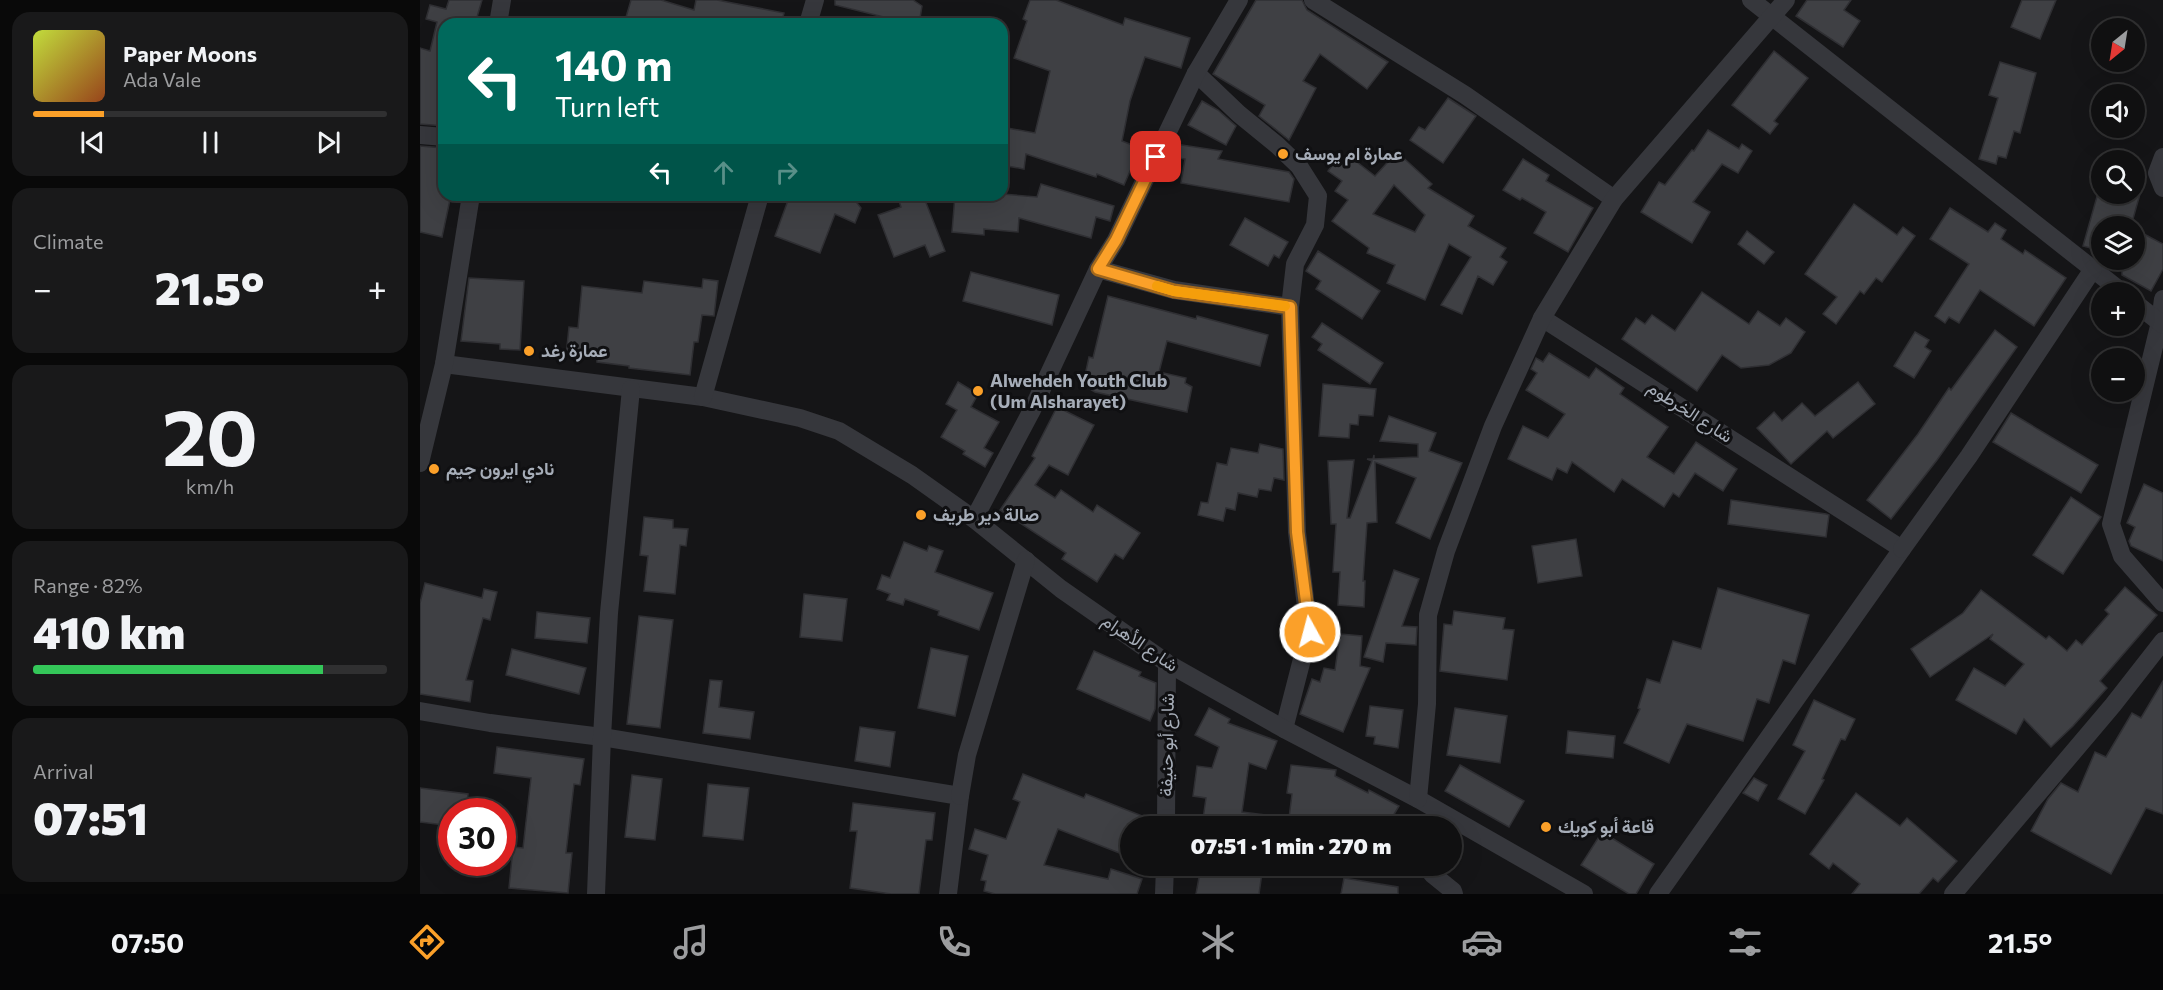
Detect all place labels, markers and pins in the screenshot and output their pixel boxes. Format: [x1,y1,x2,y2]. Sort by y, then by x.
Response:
pin [1130,131,1181,182]
place label: عمارة ام يوسف [1295,142,1402,166]
marker: عمارة ام يوسف [1276,147,1290,161]
place label: عمارة رغد [541,339,608,362]
marker: عمارة رغد [522,344,536,358]
place label: Alwehdeh Youth Club (Um Alsharayet) [990,369,1168,412]
marker: Alwehdeh Youth Club (Um Alsharayet) [971,384,985,398]
place label: نادي ايرون جيم [446,457,554,484]
marker: نادي ايرون جيم [427,462,441,476]
place label: صالة دير طريف [933,503,1039,526]
marker: صالة دير طريف [914,508,928,522]
place label: قاعة أبو كويك [1558,815,1654,838]
marker: قاعة أبو كويك [1539,820,1553,834]

